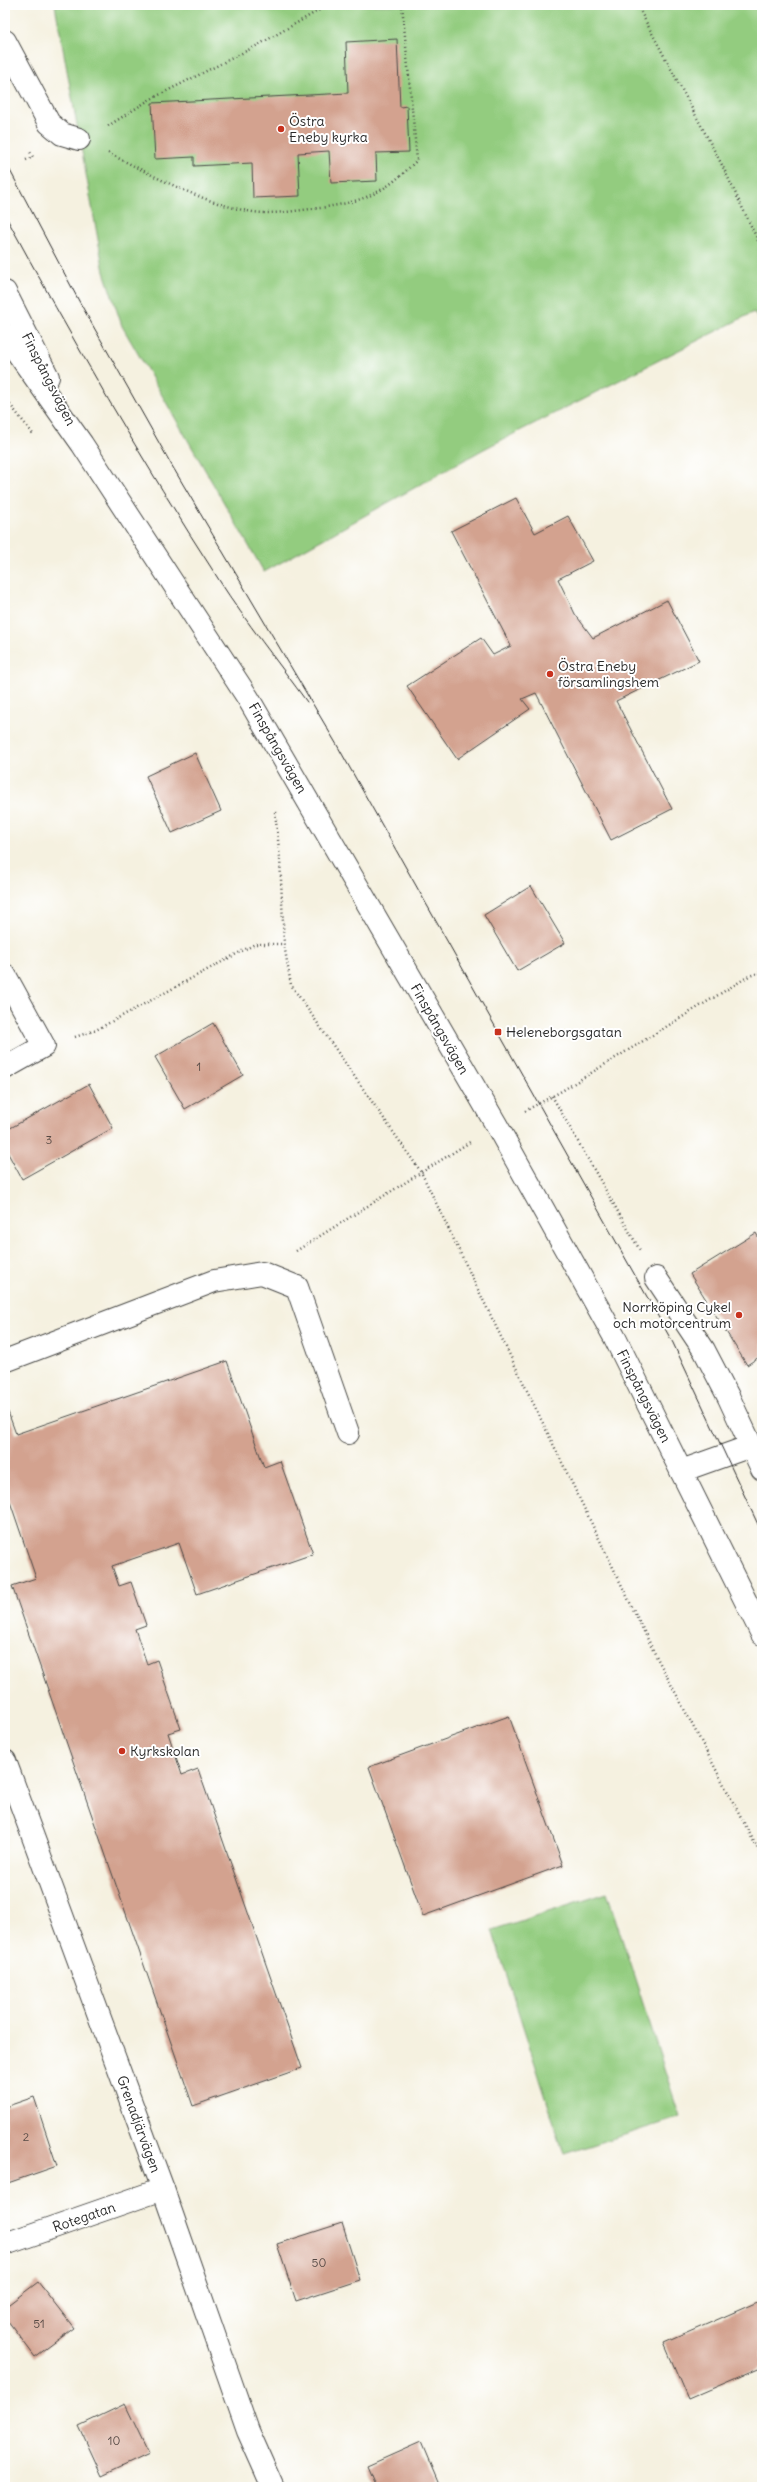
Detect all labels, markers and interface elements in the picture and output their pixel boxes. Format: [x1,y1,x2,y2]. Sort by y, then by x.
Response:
place label: Östra Eneby kyrka [289,112,368,146]
marker: Östra Eneby kyrka [276,124,286,134]
street label: Finspångsvägen [18,330,80,428]
place label: Östra Eneby församlingshem [558,657,659,691]
marker: Östra Eneby församlingshem [545,669,555,679]
street label: Finspångsvägen [245,699,311,797]
street label: Finspångsvägen [407,980,473,1078]
place label: Heleneborgsgatan [506,1023,622,1041]
marker: Heleneborgsgatan [493,1027,503,1037]
house number: 1 [197,1059,201,1074]
house number: 3 [46,1132,53,1147]
place label: Norrköping Cykel och motorcentrum [613,1298,731,1332]
marker: Norrköping Cykel och motorcentrum [734,1310,744,1320]
street label: Finspångsvägen [613,1347,675,1445]
place label: Kyrkskolan [130,1742,200,1760]
marker: Kyrkskolan [117,1746,127,1756]
street label: Grenadjärvägen [113,2073,165,2175]
house number: 2 [23,2129,30,2144]
street label: Rotegatan [50,2198,118,2236]
house number: 50 [312,2255,327,2270]
house number: 51 [33,2316,45,2331]
house number: 10 [108,2433,120,2448]

